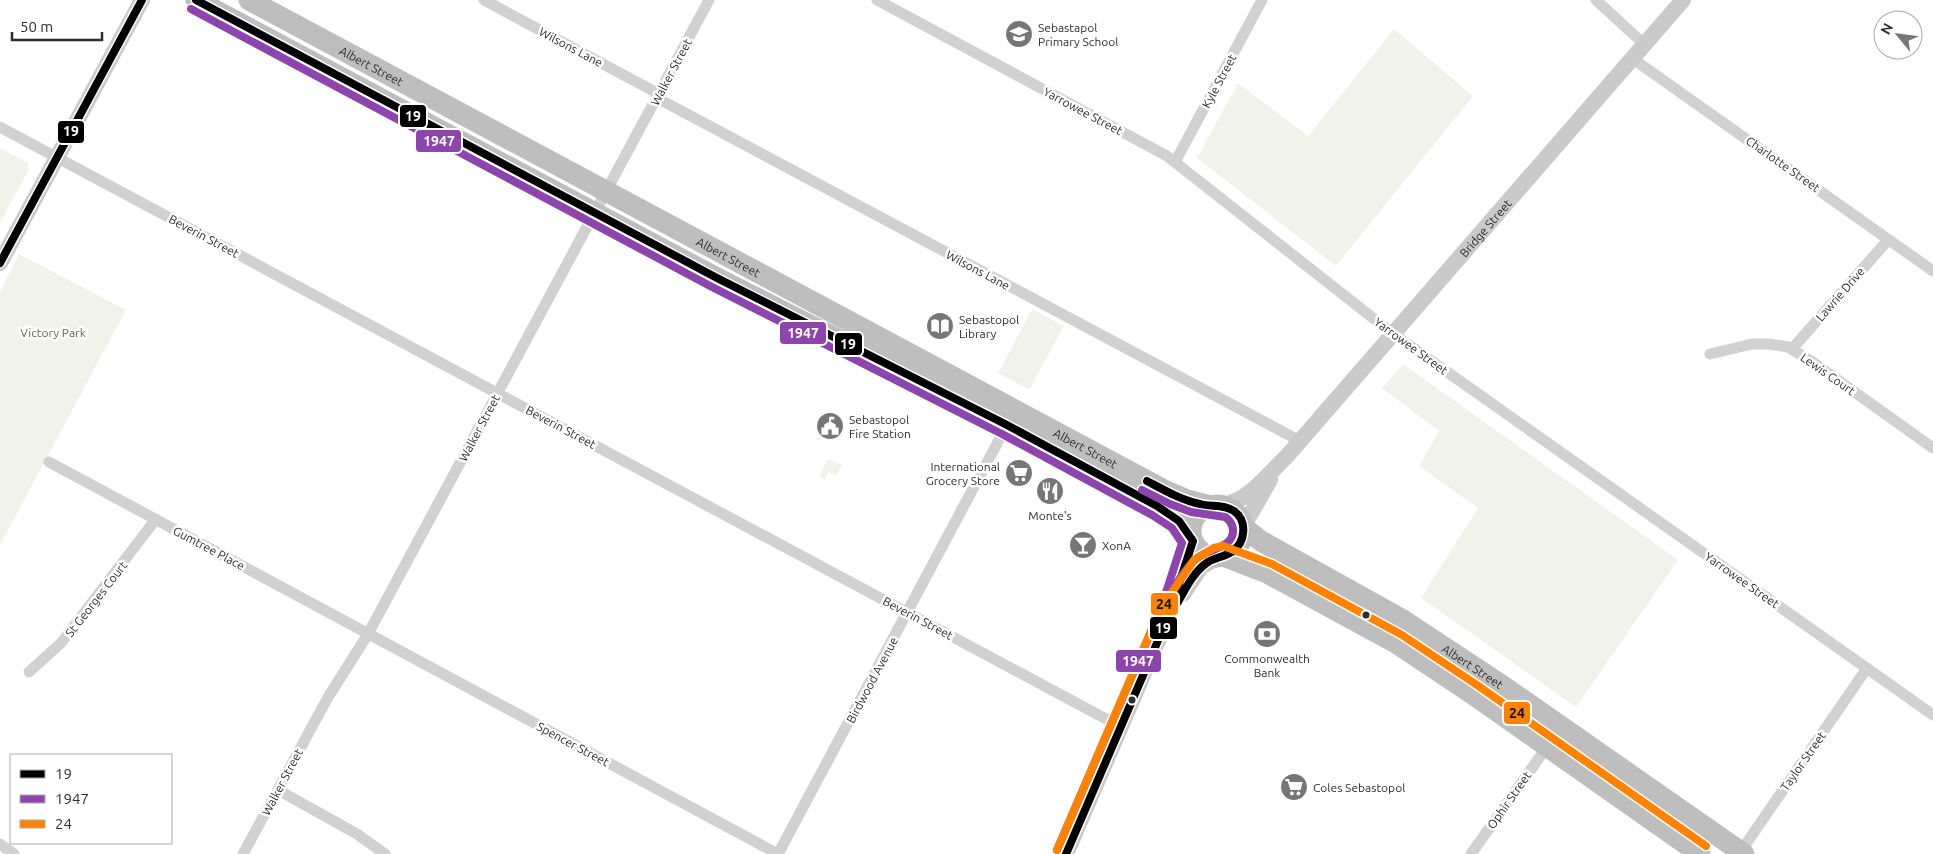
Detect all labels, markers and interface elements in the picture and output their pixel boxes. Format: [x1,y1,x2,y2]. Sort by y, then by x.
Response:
scale bar [12,10,102,42]
north arrow [1873,10,1923,60]
text: 50 m [20,18,53,35]
school or university icon: Sebastapol Primary School [1004,19,1034,49]
text: N [1877,20,1896,37]
place label: Sebastapol Primary School [1038,21,1118,48]
street label: Wilsons Lane [537,25,605,69]
street label: Walker Street [648,36,694,107]
street label: Albert Street [338,43,406,88]
street label: Kyle Street [1199,52,1239,110]
street label: Yarrowee Street [1041,85,1125,137]
line badge: 19 [399,104,427,128]
text: 19 [405,108,421,124]
line badge: 19 [57,120,85,144]
text: 19 [63,123,79,139]
line badge: 1947 [415,129,462,153]
text: 1947 [423,133,455,149]
street label: Charlotte Street [1743,134,1823,195]
street label: Bridge Street [1457,196,1514,259]
street label: Beverin Street [167,212,241,260]
street label: Albert Street [695,234,763,279]
street label: Wilsons Lane [944,248,1012,292]
street label: Lawrie Drive [1813,265,1867,323]
library icon: Sebastopol Library [925,311,955,341]
place label: Sebastopol Library [959,313,1019,340]
street label: Yarrowee Street [1372,315,1450,377]
line badge: 1947 [779,321,827,345]
text: 1947 [787,325,819,341]
park label: Victory Park [20,326,86,339]
line badge: 19 [834,332,863,356]
text: 19 [840,336,856,352]
street label: Lewis Court [1798,350,1858,398]
street label: Walker Street [456,392,502,463]
street label: Beverin Street [524,403,598,451]
public building icon: Sebastopol Fire Station [815,411,845,441]
place label: Sebastopol Fire Station [849,413,911,440]
street label: Albert Street [1052,426,1120,470]
supermarket icon: International Grocery Store [1004,458,1034,488]
place label: International Grocery Store [926,460,1000,487]
restaurant icon: Monte's [1035,476,1065,506]
place label: Monte's [1028,509,1072,522]
street label: Gumtree Place [171,524,247,572]
bar icon: XonA [1068,530,1098,560]
place label: XonA [1102,539,1131,552]
street label: Yarrowee Street [1702,550,1782,611]
street label: St Georges Court [63,559,130,639]
line badge: 24 [1150,592,1179,616]
street label: Beverin Street [881,594,955,642]
text: 24 [1156,596,1172,612]
unlabelled marker [1361,610,1371,620]
line badge: 19 [1149,616,1178,640]
bank icon: Commonwealth Bank [1252,619,1282,649]
text: 19 [1155,620,1171,636]
street label: Birdwood Avenue [844,635,900,725]
street label: Albert Street [1440,641,1506,691]
line badge: 1947 [1115,649,1162,673]
place label: Commonwealth Bank [1224,652,1310,679]
text: 1947 [1122,653,1154,669]
unlabelled marker [1127,695,1137,705]
line badge: 24 [1503,701,1531,725]
text: 24 [1509,705,1525,721]
street label: Spencer Street [535,720,612,769]
street label: Taylor Street [1778,729,1828,793]
street label: Walker Street [259,746,305,817]
legend [10,754,172,844]
text: 19 [55,765,72,782]
street label: Ophir Street [1484,769,1534,831]
supermarket icon: Coles Sebastopol [1279,772,1309,802]
place label: Coles Sebastopol [1313,781,1405,794]
text: 1947 [55,790,89,807]
text: 24 [55,815,72,832]

